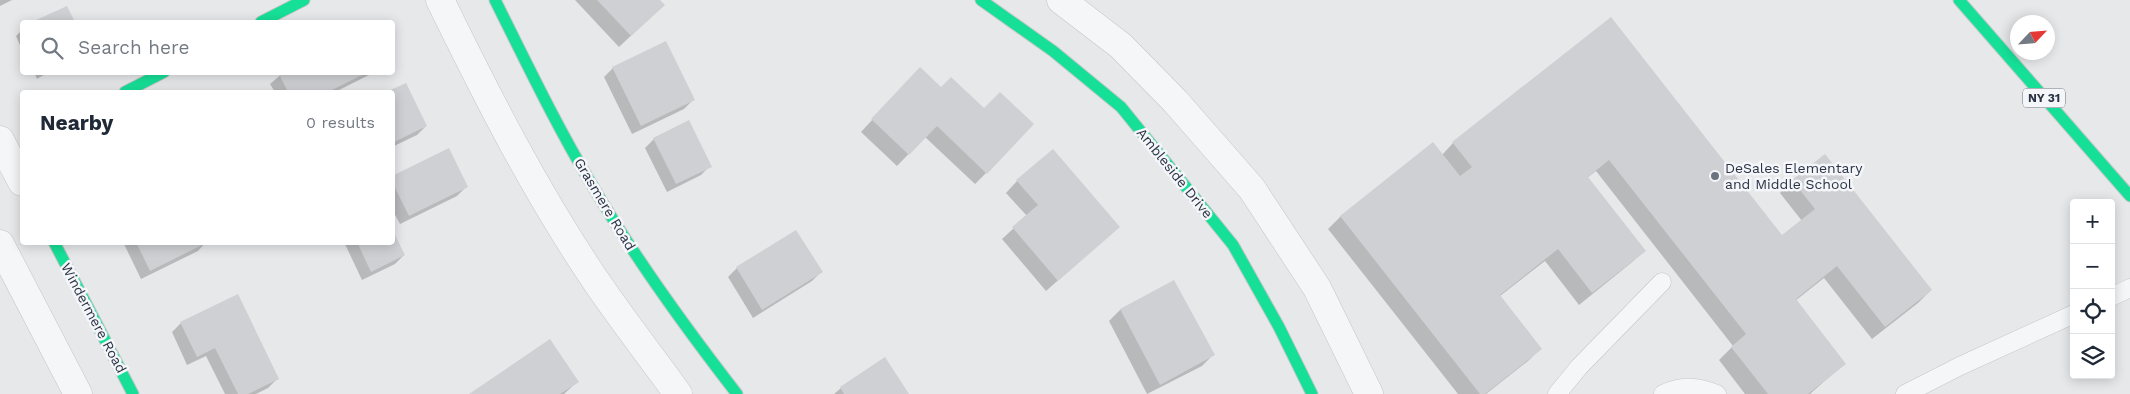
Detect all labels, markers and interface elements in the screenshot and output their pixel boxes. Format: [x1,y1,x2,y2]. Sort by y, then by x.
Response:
north arrow [2010,15,2055,60]
search box [20,20,395,75]
icon: search [38,34,66,62]
text: Search here [78,36,189,59]
road number: NY 31 [2023,89,2065,108]
text: Nearby [40,110,113,135]
text: 0 results [306,113,375,132]
street label: Ambleside Drive [1134,125,1216,221]
street label: Grasmere Road [571,155,639,253]
place label: DeSales Elementary and Middle School [1725,160,1863,192]
marker: DeSales Elementary and Middle School [1709,170,1721,182]
map controls [2070,199,2115,379]
button: + [2070,199,2115,244]
button: − [2070,244,2115,289]
street label: Windermere Road [58,260,130,376]
button: locate [2070,289,2115,334]
button: layers [2070,334,2115,379]

